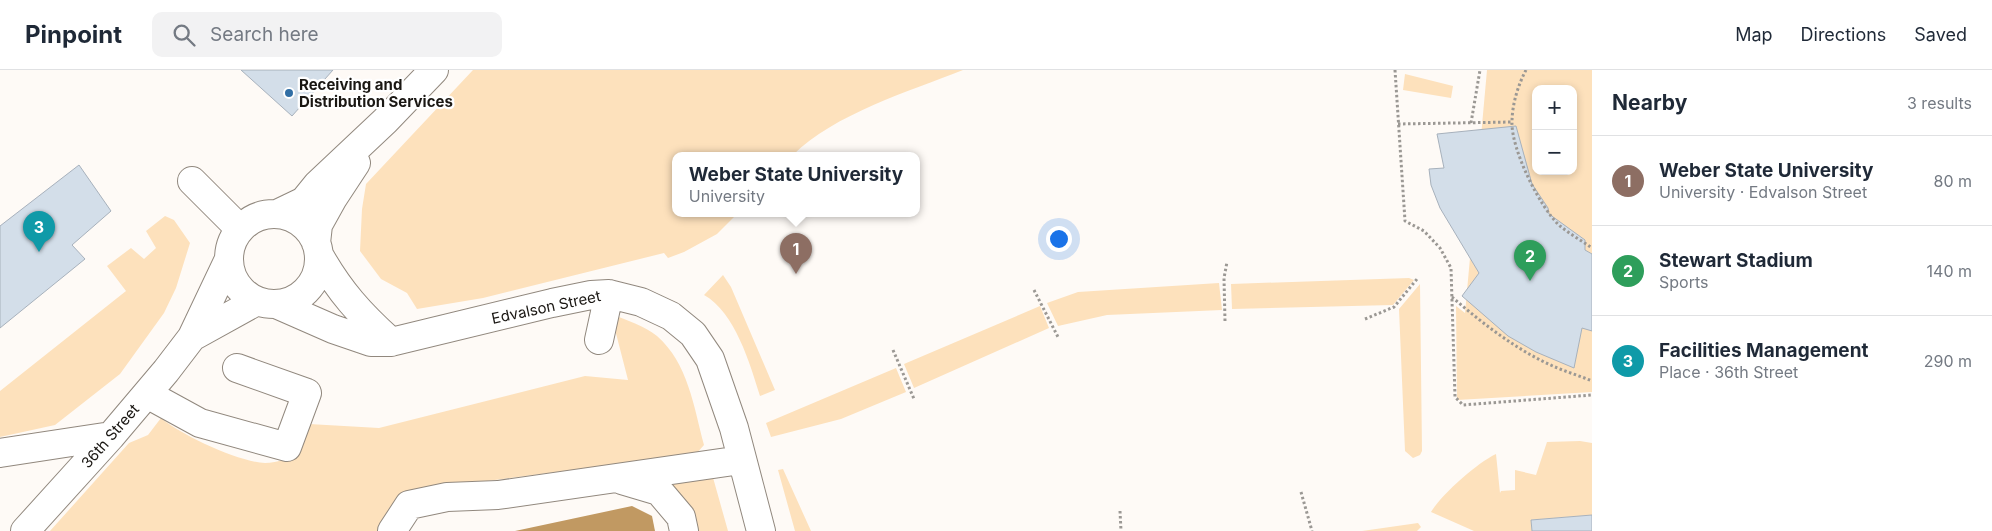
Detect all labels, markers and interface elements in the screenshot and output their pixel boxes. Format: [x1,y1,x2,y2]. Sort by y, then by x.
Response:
search box [152,12,502,57]
text: Pinpoint [25,20,122,49]
icon: search [170,21,198,49]
text: Search here [210,23,319,46]
text: Map [1735,24,1773,45]
text: Directions [1801,24,1886,45]
text: Saved [1914,24,1967,45]
place label: Receiving and Distribution Services [299,75,453,111]
map controls [1532,85,1577,175]
button: + [1532,85,1577,130]
marker: Receiving and Distribution Services [283,87,295,99]
text: Nearby [1612,90,1687,115]
text: 3 results [1907,93,1972,113]
button: − [1532,130,1577,175]
popup [672,152,920,217]
text: Weber State University [1659,159,1873,182]
text: Weber State University [689,163,903,186]
text: 1 [1625,171,1631,191]
text: 80 m [1933,171,1972,191]
text: University · Edvalson Street [1659,182,1867,202]
text: University [689,186,765,206]
pin: 3 [23,211,55,252]
your location [1046,226,1072,252]
pin: 1 [780,233,812,274]
pin: 2 [1514,240,1546,281]
text: Stewart Stadium [1659,249,1813,272]
text: 2 [1623,261,1633,281]
text: 140 m [1927,261,1972,281]
text: Sports [1659,272,1708,292]
street label: Edvalson Street [490,286,602,328]
text: Facilities Management [1659,339,1868,362]
text: 3 [1623,351,1633,371]
text: 290 m [1924,351,1972,371]
text: Place · 36th Street [1659,362,1798,382]
street label: 36th Street [77,400,143,472]

